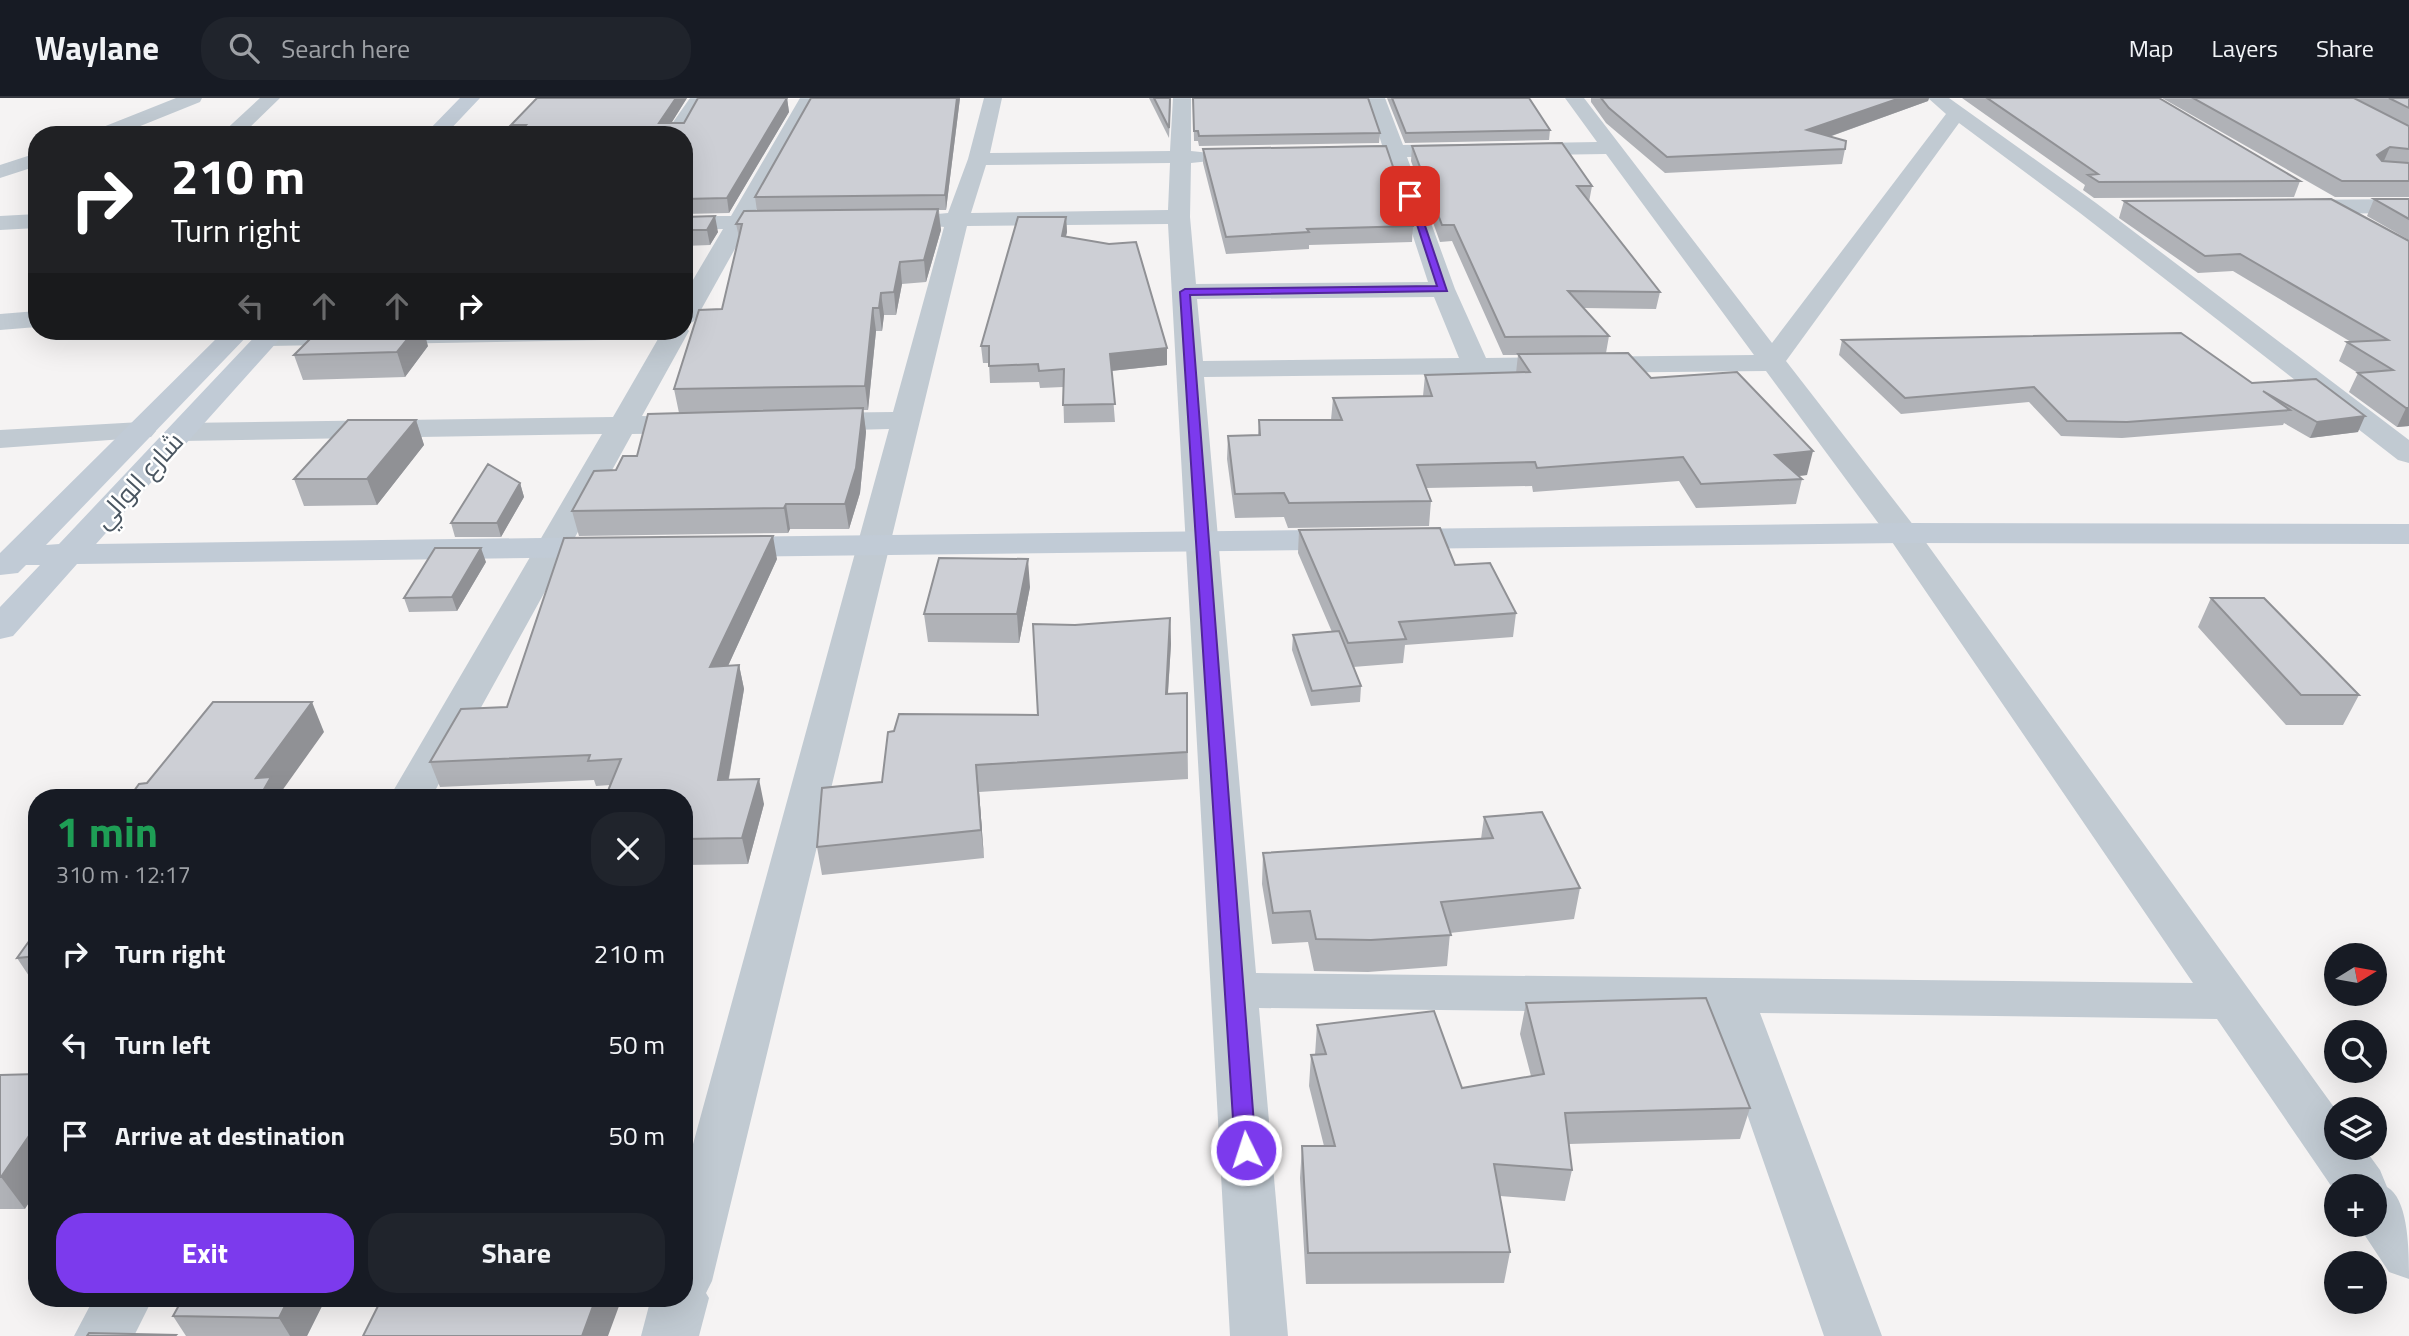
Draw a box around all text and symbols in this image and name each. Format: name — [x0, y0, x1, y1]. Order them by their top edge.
search box — [201, 17, 691, 80]
text: Waylane — [35, 23, 159, 73]
icon: search — [225, 29, 263, 67]
text: Search here — [281, 29, 410, 68]
text: Map — [2129, 30, 2174, 66]
text: Layers — [2212, 30, 2278, 66]
text: Share — [2316, 30, 2374, 66]
text: 210 m — [171, 138, 305, 213]
icon: right — [56, 154, 147, 245]
pin — [1380, 166, 1440, 226]
icon: arrive — [1391, 177, 1429, 215]
text: Turn right — [171, 206, 300, 254]
icon: left — [232, 287, 270, 325]
icon: ahead — [305, 287, 343, 325]
icon: ahead — [378, 287, 416, 325]
icon: right — [451, 287, 489, 325]
street label: شارع الوالي — [84, 423, 194, 539]
text: 1 min — [56, 799, 158, 863]
button: close — [591, 812, 665, 886]
text: 310 m · 12:17 — [56, 857, 191, 892]
text: Turn right — [115, 934, 226, 973]
text: 210 m — [594, 934, 665, 973]
icon: right — [56, 935, 94, 973]
north arrow — [2324, 943, 2387, 1006]
map controls — [2324, 943, 2387, 1314]
button: search — [2324, 1020, 2387, 1083]
text: Turn left — [115, 1025, 210, 1064]
text: 50 m — [608, 1025, 665, 1064]
icon: left — [56, 1026, 94, 1064]
button: layers — [2324, 1097, 2387, 1160]
position arrow — [1209, 1113, 1283, 1187]
text: Arrive at destination — [115, 1116, 345, 1155]
text: 50 m — [608, 1116, 665, 1155]
icon: arrive — [56, 1117, 94, 1155]
button: + — [2324, 1174, 2387, 1237]
button: Exit — [56, 1213, 354, 1293]
button: Share — [368, 1213, 665, 1293]
button: − — [2324, 1251, 2387, 1314]

